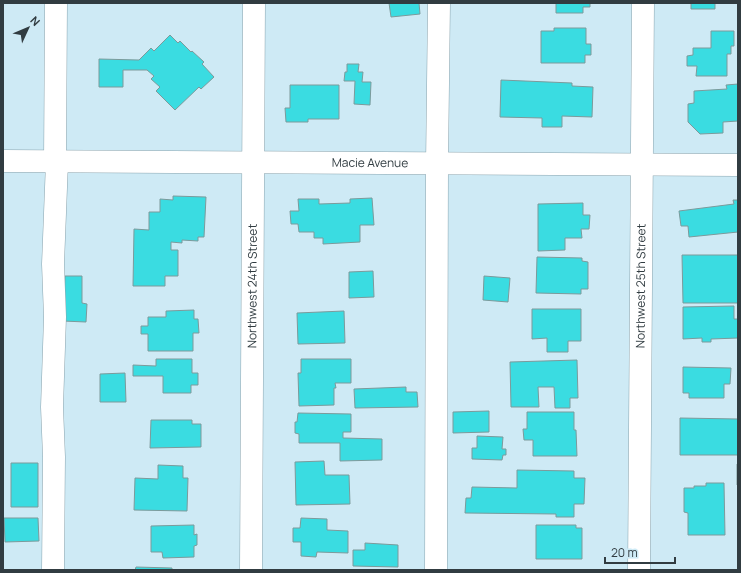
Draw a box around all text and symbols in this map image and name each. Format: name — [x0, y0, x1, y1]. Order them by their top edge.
north arrow — [8, 8, 48, 48]
text: N — [27, 13, 44, 29]
street label: Macie Avenue — [332, 154, 408, 171]
street label: Northwest 25th Street — [632, 223, 649, 348]
street label: Northwest 24th Street — [243, 224, 261, 348]
scale bar — [605, 539, 675, 565]
text: 20 m — [611, 544, 638, 561]

